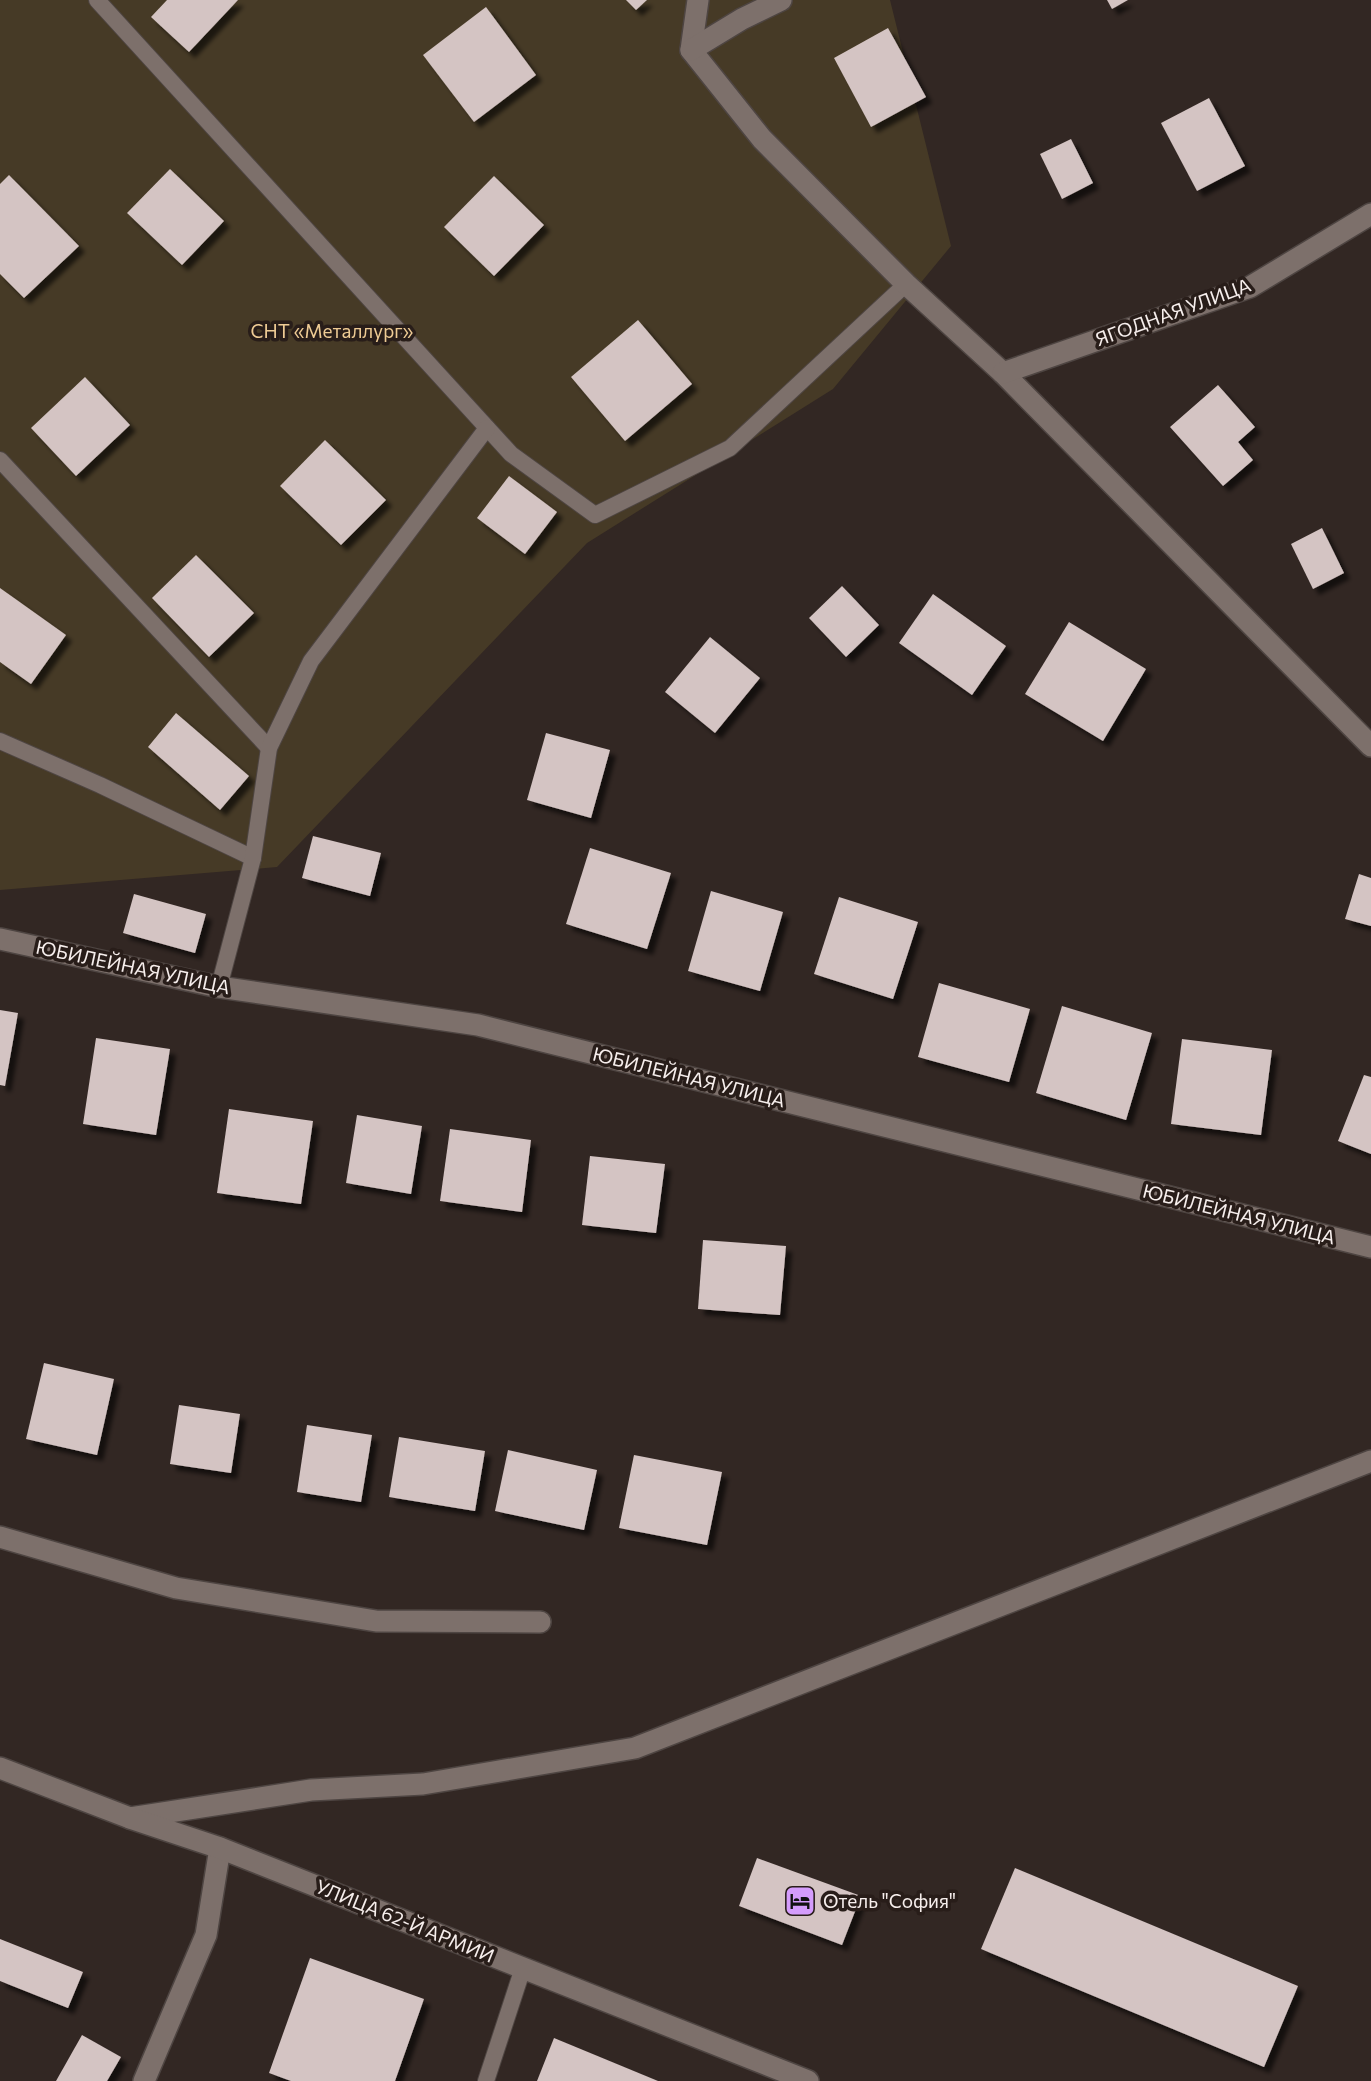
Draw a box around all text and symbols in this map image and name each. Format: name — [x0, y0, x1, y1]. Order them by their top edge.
street label: ЯГОДНАЯ УЛИЦА — [1092, 273, 1254, 350]
park label: СНТ «Металлург» — [251, 319, 414, 342]
street label: ЮБИЛЕЙНАЯ УЛИЦА — [34, 935, 232, 998]
street label: ЮБИЛЕЙНАЯ УЛИЦА — [590, 1041, 788, 1112]
street label: ЮБИЛЕЙНАЯ УЛИЦА — [1140, 1178, 1338, 1249]
street label: УЛИЦА 62-Й АРМИИ — [313, 1874, 498, 1967]
hotel icon: Отель "София" — [783, 1884, 817, 1918]
place label: Отель "София" — [823, 1889, 956, 1912]

